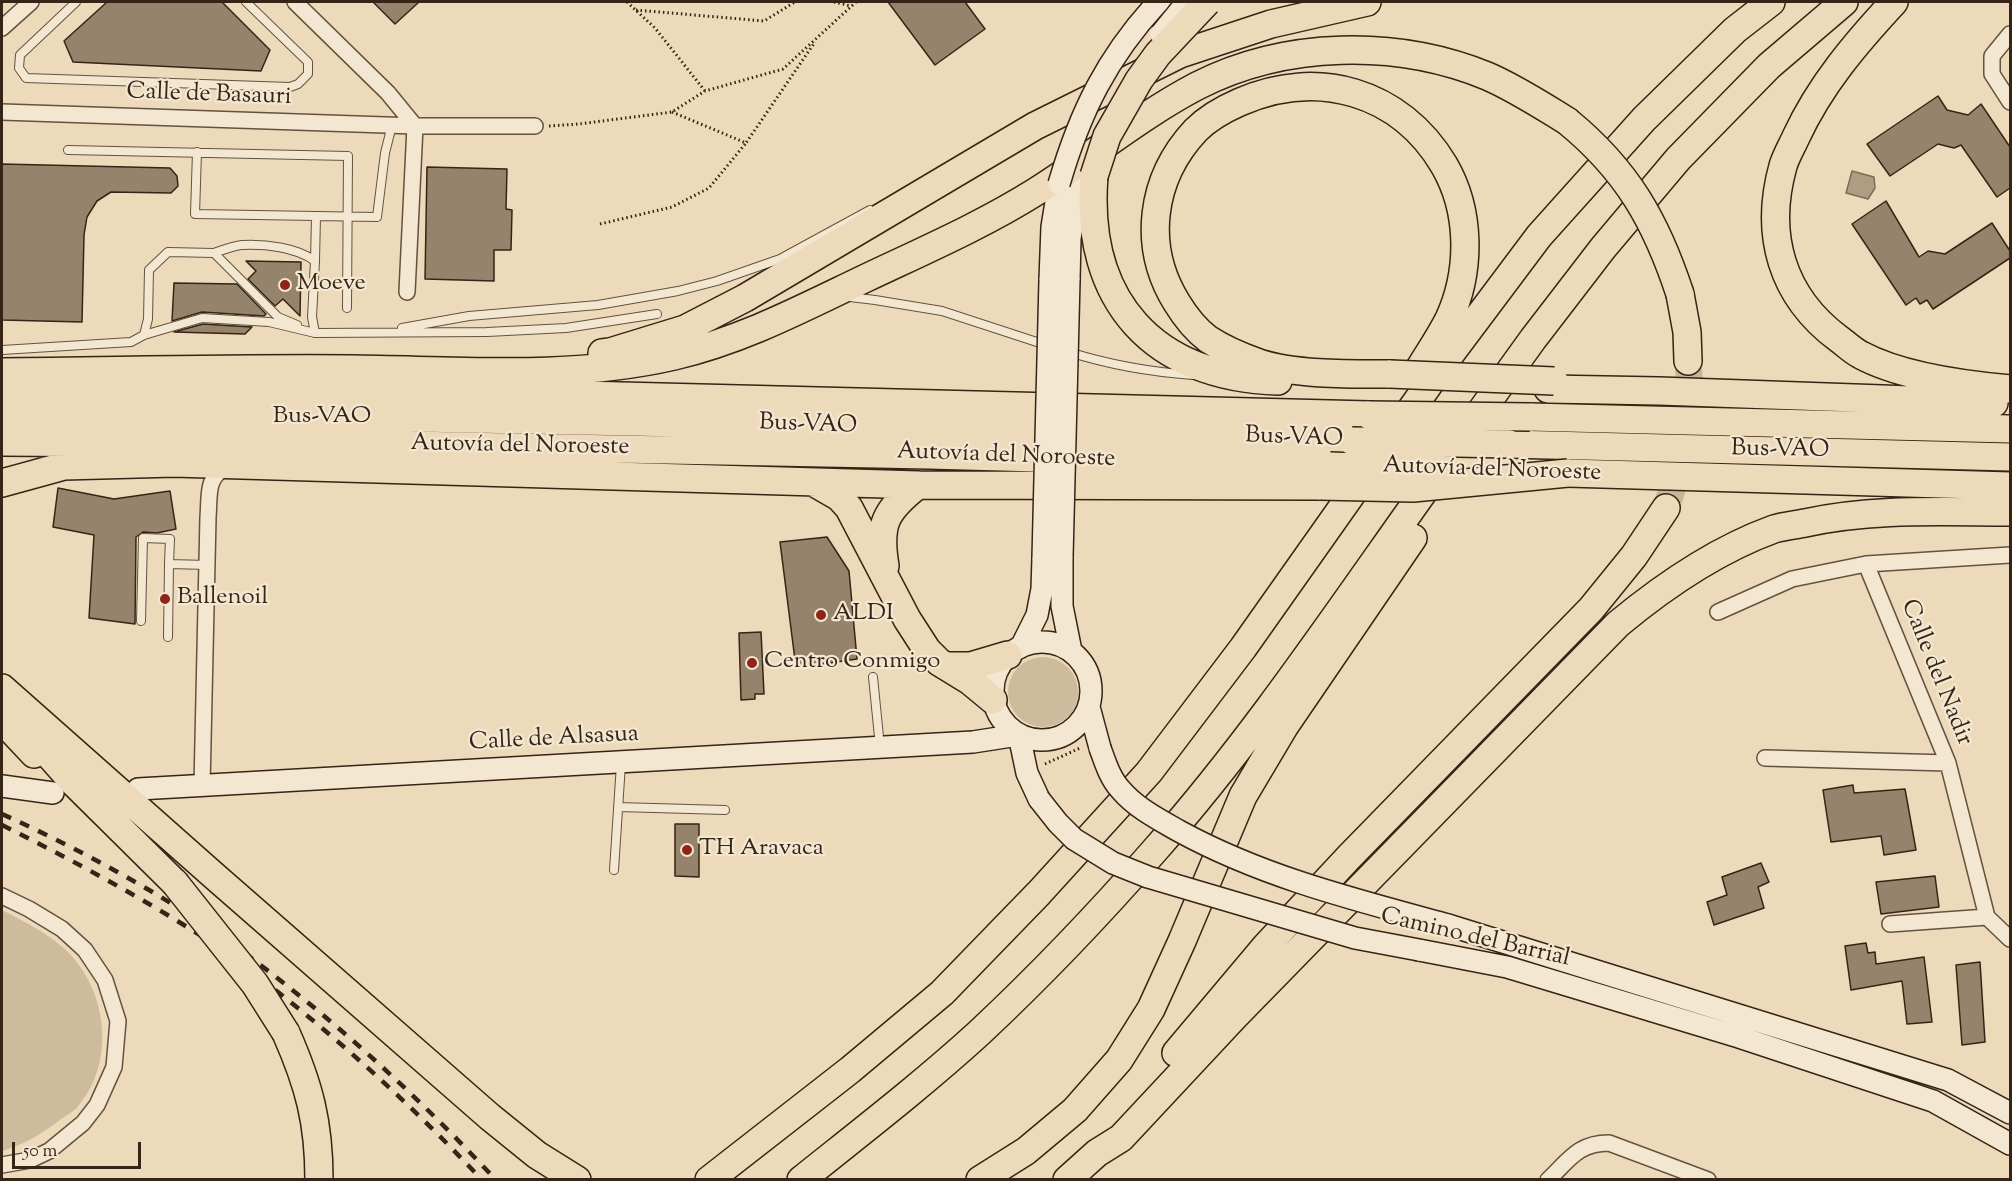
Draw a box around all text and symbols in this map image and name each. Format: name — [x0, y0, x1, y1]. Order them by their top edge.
street label: Calle de Basauri — [126, 79, 292, 113]
place label: Moeve — [297, 271, 366, 299]
marker: Moeve — [278, 278, 292, 292]
street label: Bus-VAO — [273, 404, 371, 432]
street label: Bus-VAO — [758, 410, 858, 442]
street label: Bus-VAO — [1244, 423, 1344, 455]
street label: Autovía del Noroeste — [410, 431, 630, 463]
street label: Bus-VAO — [1731, 436, 1829, 466]
street label: Autovía del Noroeste — [896, 439, 1116, 475]
street label: Autovía del Noroeste — [1382, 453, 1602, 489]
place label: Ballenoil — [177, 585, 268, 613]
marker: Ballenoil — [158, 592, 172, 606]
street label: Calle del Nadir — [1893, 596, 1977, 750]
place label: ALDI — [833, 601, 894, 629]
marker: ALDI — [814, 608, 828, 622]
place label: Centro Conmigo — [764, 649, 940, 677]
marker: Centro Conmigo — [745, 656, 759, 670]
street label: Calle de Alsasua — [468, 721, 640, 759]
place label: TH Aravaca — [699, 836, 824, 864]
marker: TH Aravaca — [680, 843, 694, 857]
street label: Camino del Barrial — [1377, 903, 1573, 975]
scale bar — [15, 1130, 144, 1168]
text: 50 m — [23, 1139, 57, 1165]

